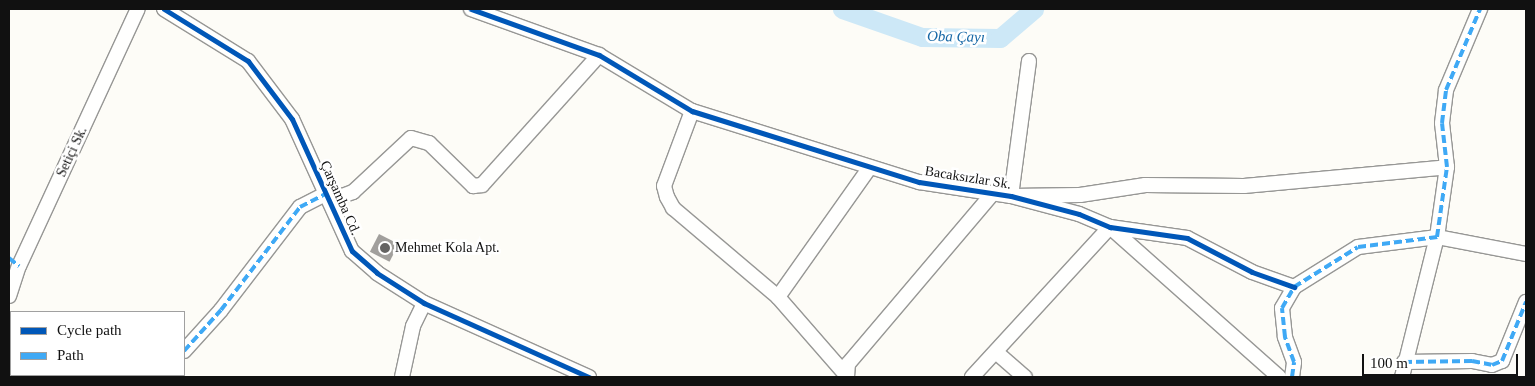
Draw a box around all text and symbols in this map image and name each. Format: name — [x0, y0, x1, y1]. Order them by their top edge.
water label: Oba Çayı — [927, 27, 985, 47]
street label: Setiçi Sk. — [53, 124, 91, 180]
street label: Çarşamba Cd. — [316, 158, 364, 238]
street label: Bacaksızlar Sk. — [924, 163, 1012, 193]
place label: Mehmet Kola Apt. — [395, 240, 500, 256]
marker: Mehmet Kola Apt. — [379, 242, 391, 254]
legend — [10, 311, 185, 376]
text: Cycle path — [57, 322, 122, 338]
scale bar — [1365, 344, 1521, 376]
text: Path — [57, 347, 84, 363]
text: 100 m — [1370, 355, 1408, 371]

